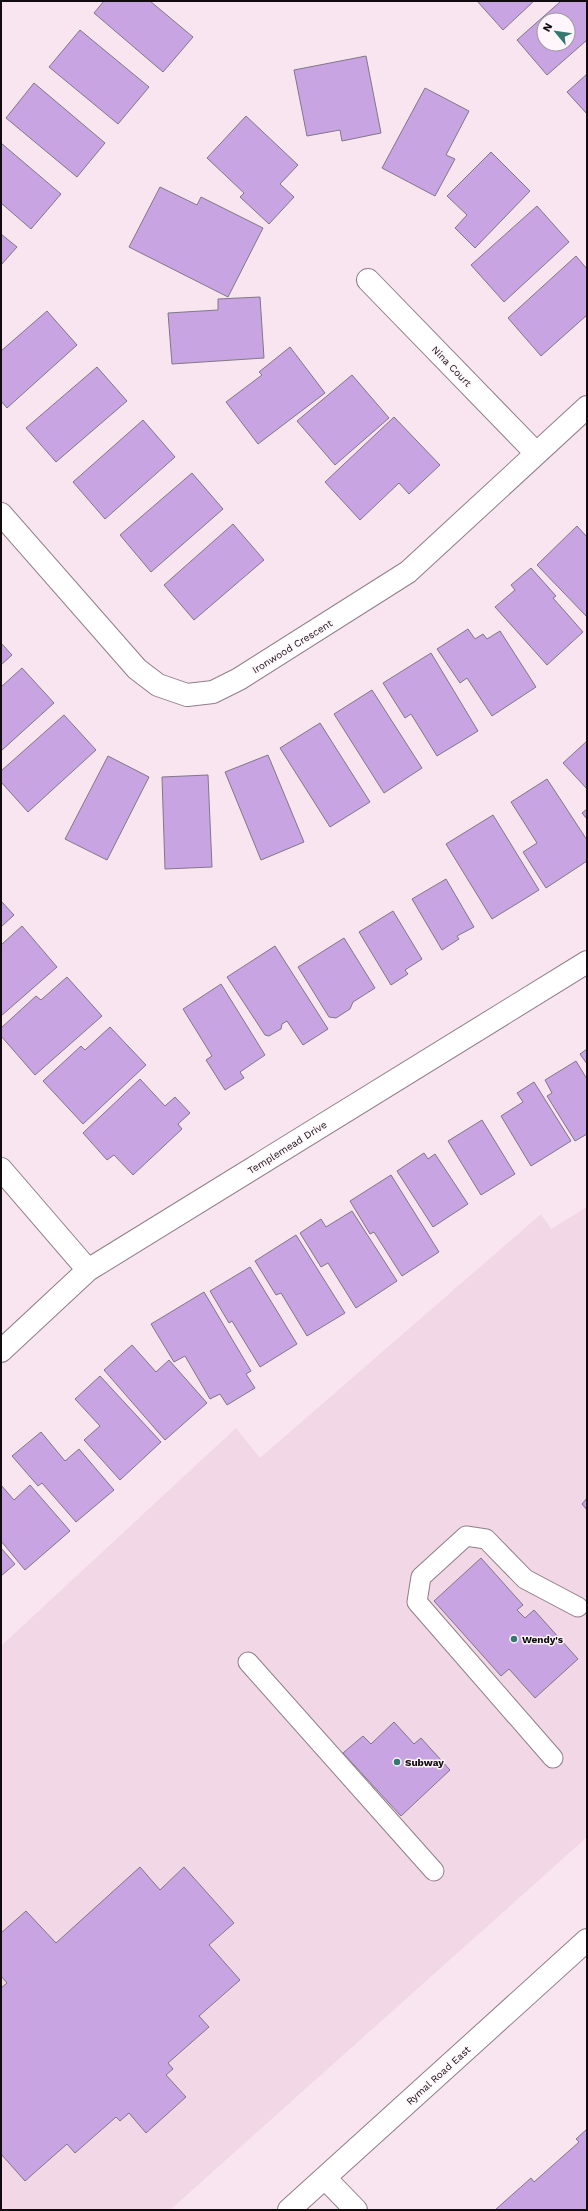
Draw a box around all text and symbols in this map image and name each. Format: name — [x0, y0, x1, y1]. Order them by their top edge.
north arrow — [536, 12, 576, 52]
text: N — [540, 21, 555, 34]
street label: Nina Court — [430, 344, 474, 389]
street label: Ironwood Crescent — [250, 617, 335, 676]
street label: Templemead Drive — [246, 1119, 329, 1176]
marker: Wendy's — [509, 1634, 519, 1644]
place label: Wendy's — [522, 1634, 564, 1645]
marker: Subway — [392, 1757, 402, 1767]
place label: Subway — [405, 1757, 444, 1768]
street label: Rymal Road East — [404, 2043, 473, 2107]

